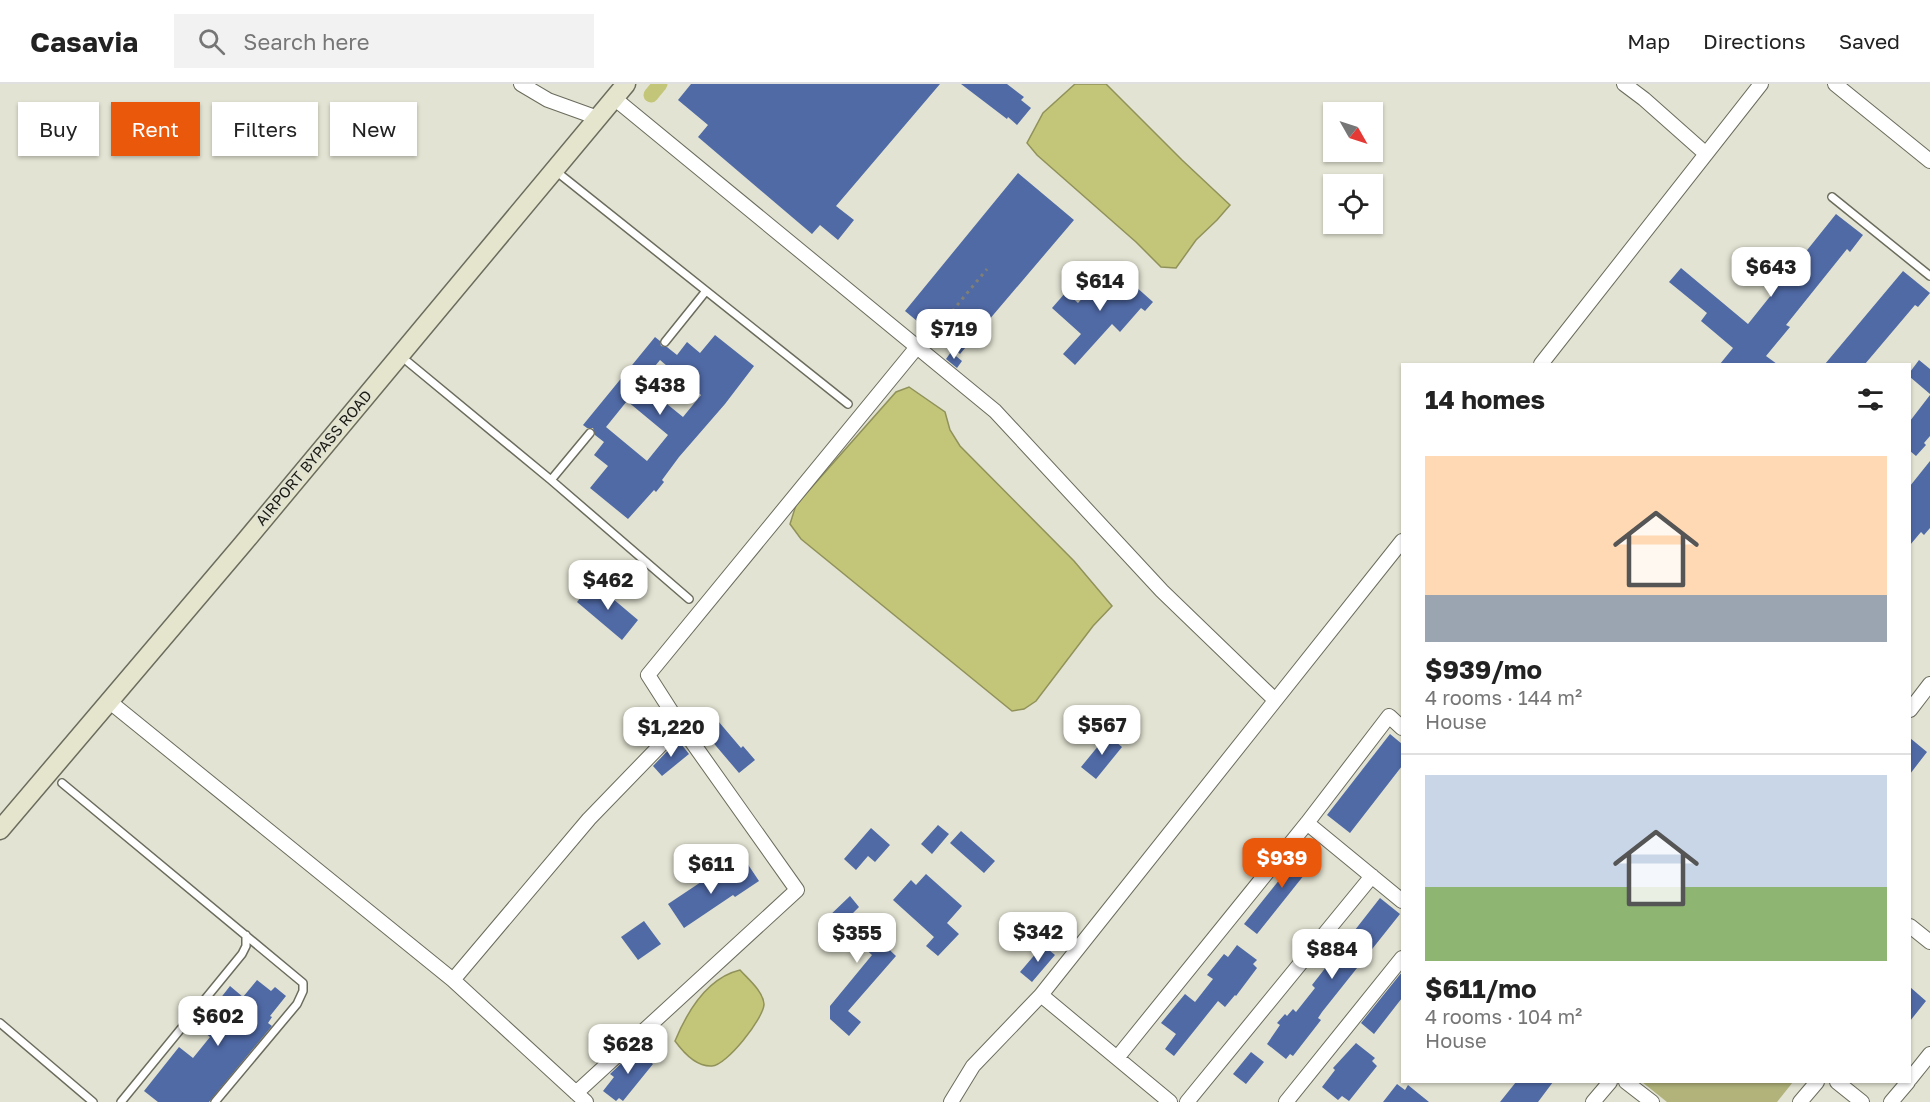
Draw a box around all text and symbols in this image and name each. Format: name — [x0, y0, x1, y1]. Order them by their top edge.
search box — [174, 14, 594, 68]
text: Casavia — [30, 25, 138, 58]
icon: search — [195, 25, 228, 58]
text: Search here — [243, 28, 369, 55]
text: Map — [1627, 28, 1670, 54]
text: Directions — [1703, 28, 1806, 54]
text: Saved — [1839, 28, 1900, 54]
chip: Buy — [18, 102, 99, 156]
chip: Rent — [111, 102, 200, 156]
chip: Filters — [212, 102, 318, 156]
chip: New — [330, 102, 417, 156]
north arrow — [1323, 102, 1383, 162]
map controls — [1323, 102, 1383, 234]
button: locate — [1323, 174, 1383, 234]
pin: $643 — [1735, 247, 1807, 298]
text: $643 — [1746, 254, 1796, 278]
pin: $614 — [1064, 261, 1136, 312]
text: $614 — [1076, 268, 1124, 292]
pin: $719 — [918, 309, 990, 360]
text: $719 — [930, 316, 978, 340]
pin: $438 — [624, 365, 696, 416]
text: $438 — [635, 372, 685, 396]
icon: filters — [1854, 383, 1887, 416]
text: 14 homes — [1425, 384, 1545, 415]
street label: AIRPORT BYPASS ROAD — [251, 386, 375, 529]
icon: home — [1602, 495, 1710, 603]
pin: $462 — [572, 560, 644, 611]
text: $462 — [583, 567, 633, 591]
text: $939/mo — [1425, 654, 1542, 685]
text: 4 rooms · 144 m² — [1425, 685, 1582, 709]
pin: $567 — [1066, 705, 1138, 756]
pin: $1,220 — [622, 707, 720, 758]
text: House — [1425, 709, 1487, 733]
text: $567 — [1077, 712, 1127, 736]
text: $1,220 — [637, 714, 705, 738]
icon: home — [1602, 814, 1710, 922]
pin: $939 — [1246, 838, 1318, 889]
pin: $611 — [675, 844, 747, 895]
text: $939 — [1257, 845, 1308, 869]
text: $611 — [688, 851, 734, 875]
pin: $342 — [1002, 912, 1074, 963]
pin: $355 — [821, 913, 893, 964]
text: $342 — [1013, 919, 1063, 943]
text: $355 — [832, 920, 882, 944]
pin: $884 — [1296, 929, 1368, 980]
text: $884 — [1306, 936, 1358, 960]
text: $611/mo — [1425, 973, 1537, 1004]
pin: $602 — [182, 996, 254, 1047]
text: $602 — [192, 1003, 244, 1027]
text: 4 rooms · 104 m² — [1425, 1004, 1582, 1028]
pin: $628 — [592, 1024, 664, 1075]
text: House — [1425, 1028, 1487, 1052]
text: $628 — [602, 1031, 654, 1055]

